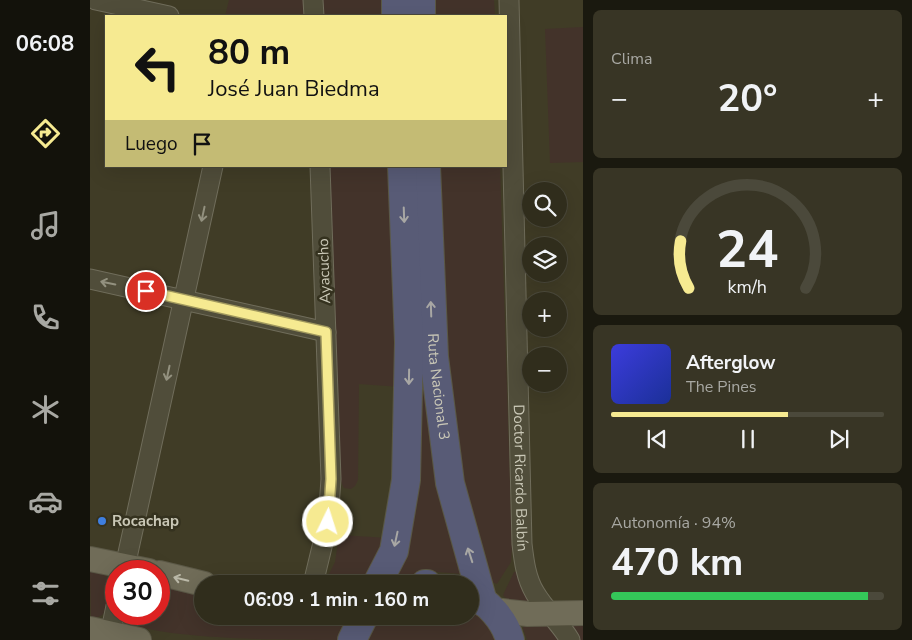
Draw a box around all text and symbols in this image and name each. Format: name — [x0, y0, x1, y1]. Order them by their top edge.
text: 06:08 — [16, 29, 74, 59]
text: 80 m — [208, 29, 290, 76]
icon: left — [125, 35, 190, 100]
text: Clima — [611, 48, 652, 70]
text: 20° — [717, 73, 778, 124]
text: José Juan Biedma — [208, 74, 380, 104]
text: − — [611, 80, 628, 118]
text: + — [867, 80, 884, 118]
icon: directions — [28, 116, 63, 151]
icon: arrive — [188, 130, 216, 158]
text: Luego — [125, 131, 178, 157]
map controls — [522, 182, 567, 392]
button: search — [522, 182, 567, 227]
one-way arrow — [197, 205, 207, 221]
one-way arrow — [399, 206, 409, 223]
icon: music — [28, 208, 63, 243]
text: 24 — [716, 214, 779, 285]
button: layers — [522, 237, 567, 282]
street label: Ayacucho — [313, 238, 335, 304]
pin — [125, 270, 167, 312]
text: km/h — [728, 275, 767, 299]
icon: arrive — [132, 277, 160, 305]
one-way arrow — [101, 278, 117, 287]
button: + — [522, 292, 567, 337]
icon: phone — [28, 300, 63, 335]
one-way arrow — [426, 301, 436, 317]
street label: Ruta Nacional 3 — [423, 333, 454, 441]
button: − — [522, 347, 567, 392]
text: Afterglow — [686, 350, 776, 376]
one-way arrow — [163, 364, 172, 380]
one-way arrow — [404, 369, 414, 385]
text: The Pines — [686, 376, 756, 398]
icon: climate — [28, 392, 63, 427]
street label: Doctor Ricardo Balbín — [509, 404, 533, 553]
icon: previous — [643, 425, 671, 453]
icon: pause — [734, 425, 762, 453]
icon: next — [825, 425, 853, 453]
icon: car — [28, 484, 63, 519]
position arrow — [301, 495, 353, 547]
place label: Rocachap — [112, 511, 179, 531]
text: Autonomía · 94% — [611, 512, 736, 534]
marker: Rocachap — [96, 515, 108, 527]
one-way arrow — [391, 531, 400, 547]
text: 470 km — [611, 537, 743, 588]
one-way arrow — [464, 547, 474, 563]
speed limit sign: 30 — [105, 560, 170, 625]
one-way arrow — [174, 574, 190, 583]
icon: filters — [28, 576, 63, 611]
text: 06:09 · 1 min · 160 m — [244, 587, 429, 613]

